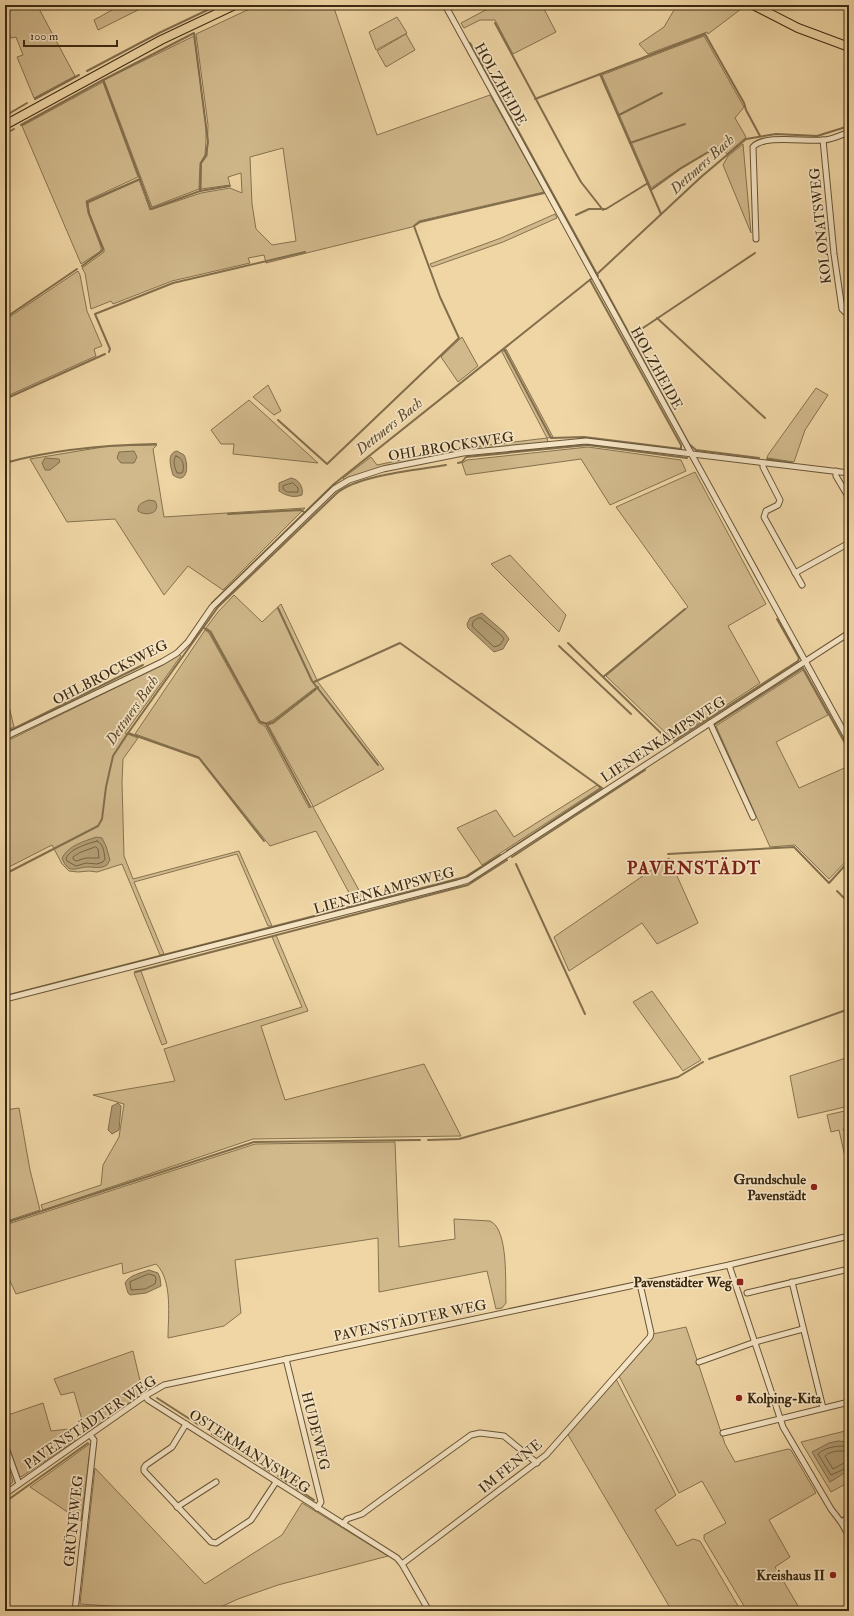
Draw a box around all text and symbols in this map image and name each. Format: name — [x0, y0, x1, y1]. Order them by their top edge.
scale bar — [24, 22, 117, 48]
text: 100 m — [30, 29, 59, 44]
street label: HOLZHEIDE — [471, 40, 530, 129]
water label: Dettmers Bach — [665, 130, 739, 199]
street label: KOLONATSWEG — [806, 167, 835, 285]
street label: HOLZHEIDE — [627, 324, 686, 413]
water label: Dettmers Bach — [351, 393, 427, 460]
street label: OHLBROCKSWEG — [387, 428, 515, 465]
street label: OHLBROCKSWEG — [50, 636, 171, 709]
water label: Dettmers Bach — [101, 672, 163, 750]
street label: LIENENKAMPSWEG — [598, 693, 729, 786]
district label: PAVENSTÄDT — [627, 857, 761, 880]
street label: LIENENKAMPSWEG — [312, 863, 457, 918]
place label: Grundschule Pavenstädt — [733, 1171, 806, 1204]
marker: Grundschule Pavenstädt — [809, 1182, 819, 1192]
place label: Pavenstädter Weg — [633, 1274, 733, 1292]
marker: Pavenstädter Weg — [735, 1277, 745, 1287]
street label: PAVENSTÄDTER WEG — [332, 1296, 488, 1345]
street label: PAVENSTÄDTER WEG — [21, 1372, 160, 1473]
street label: HUDEWEG — [298, 1390, 334, 1472]
place label: Kolping-Kita — [747, 1390, 823, 1408]
marker: Kolping-Kita — [734, 1393, 744, 1403]
street label: OSTERMANNSWEG — [186, 1406, 314, 1497]
street label: IM FENNE — [475, 1436, 545, 1497]
street label: GRÜNEWEG — [60, 1474, 87, 1568]
place label: Kreishaus II — [756, 1567, 825, 1584]
marker: Kreishaus II — [828, 1570, 838, 1580]

